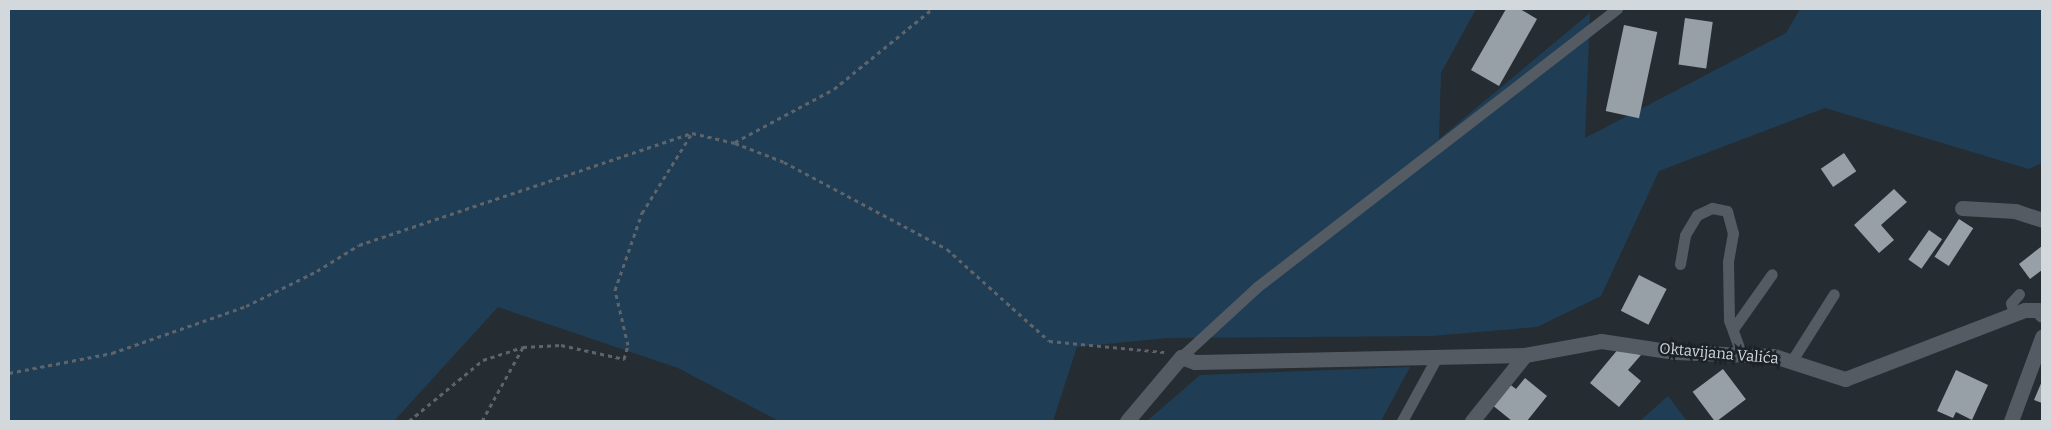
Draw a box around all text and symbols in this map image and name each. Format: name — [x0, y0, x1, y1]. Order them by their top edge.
street label: Oktavijana Valića — [1659, 340, 1779, 368]

